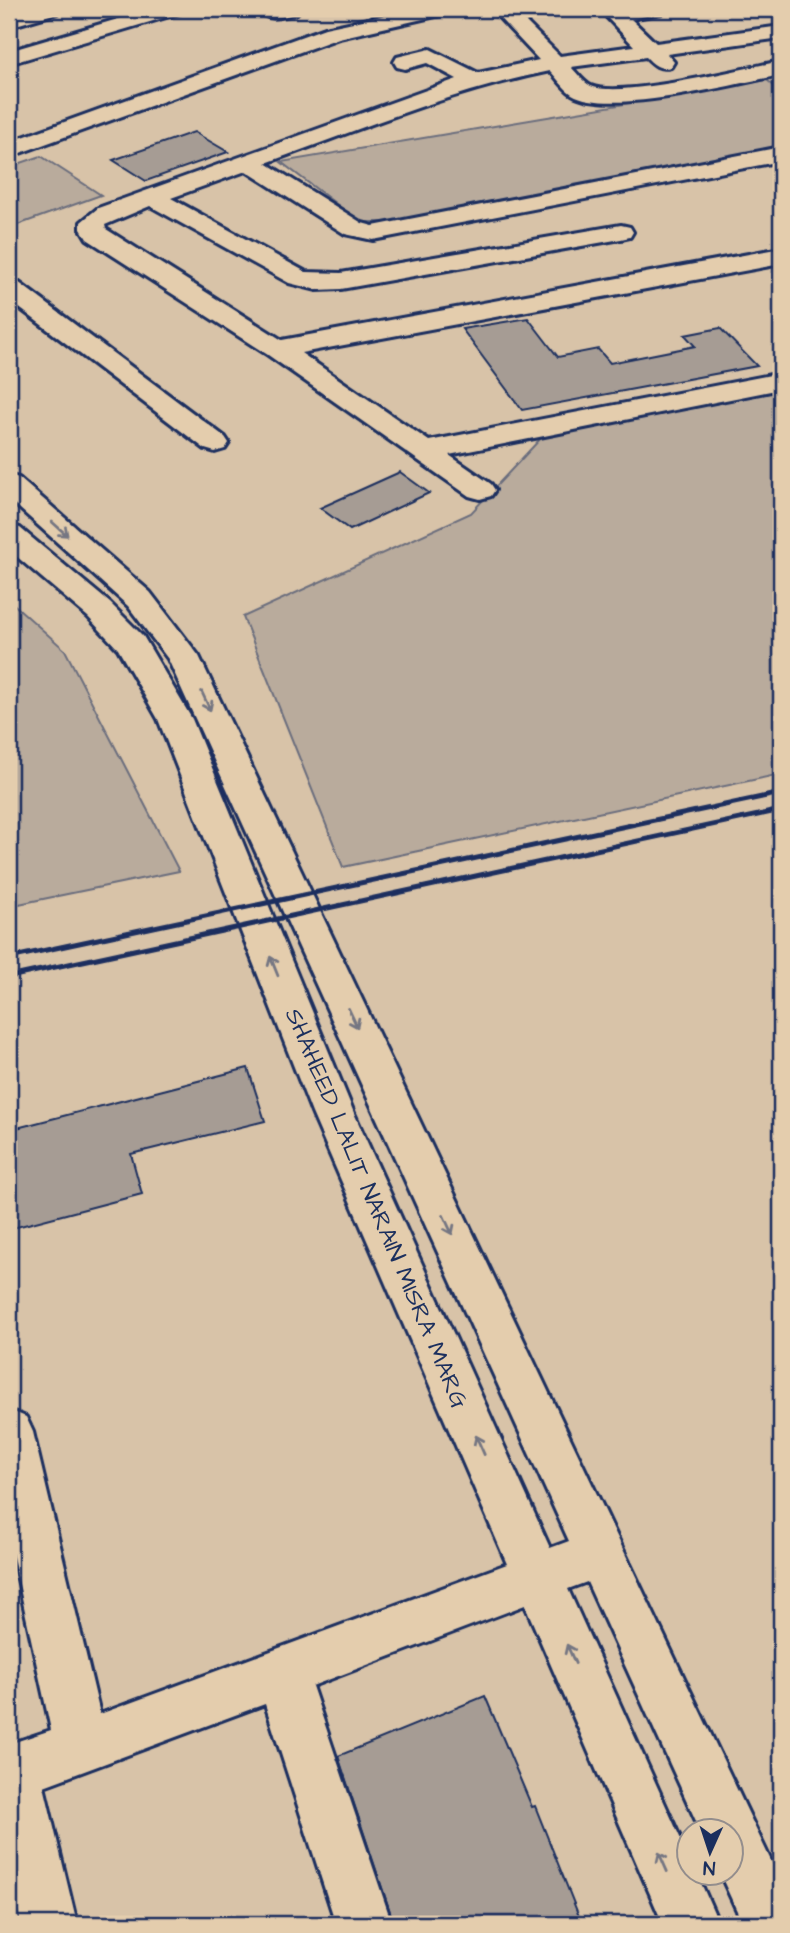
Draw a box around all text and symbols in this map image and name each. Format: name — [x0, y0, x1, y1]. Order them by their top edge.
one-way arrow — [51, 521, 69, 537]
one-way arrow — [200, 689, 213, 711]
one-way arrow — [267, 956, 280, 977]
street label: SHAHEED LALIT NARAIN MISRA MARG — [276, 1003, 476, 1414]
one-way arrow — [347, 1007, 360, 1028]
one-way arrow — [443, 1214, 456, 1235]
one-way arrow — [472, 1435, 485, 1457]
one-way arrow — [564, 1643, 577, 1665]
north arrow — [674, 1818, 744, 1888]
one-way arrow — [656, 1852, 669, 1873]
text: N — [702, 1854, 716, 1881]

